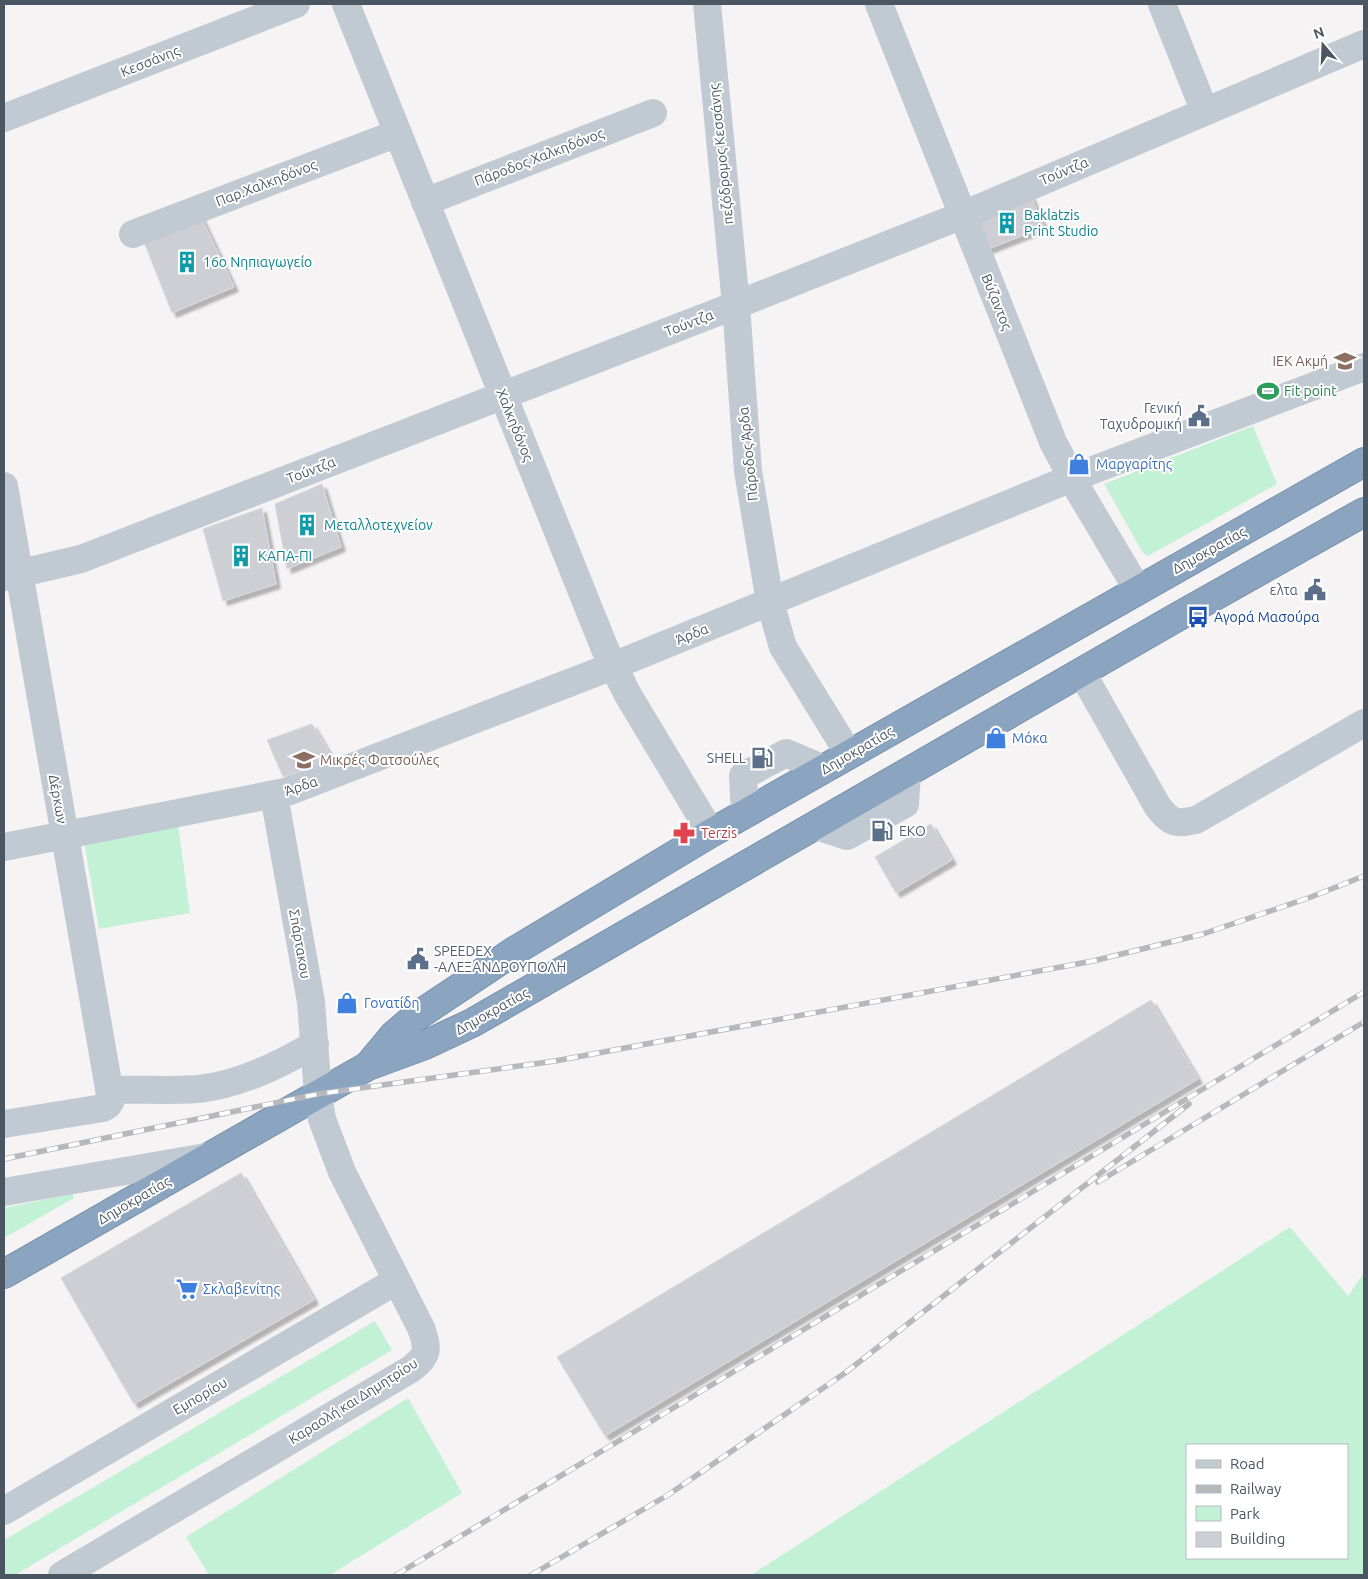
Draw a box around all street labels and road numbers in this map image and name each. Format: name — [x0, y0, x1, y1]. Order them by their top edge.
street label: Κεσσάνης — [118, 42, 182, 80]
street label: πεζόδρομος Κεσσάνης — [706, 82, 736, 225]
street label: Πάροδος Χαλκηδόνος — [472, 125, 607, 189]
street label: Τούντζα — [1037, 153, 1091, 188]
street label: Παρ.Χαλκηδόνος — [213, 156, 319, 210]
street label: Βύζαντος — [979, 272, 1016, 333]
street label: Τούντζα — [662, 306, 716, 340]
street label: Χαλκηδόνος — [493, 386, 537, 464]
street label: Πάροδος Άρδα — [735, 406, 761, 502]
street label: Τούντζα — [284, 453, 338, 487]
street label: Δημοκρατίας — [1169, 523, 1249, 577]
street label: Άρδα — [673, 620, 711, 648]
street label: Δημοκρατίας — [818, 722, 897, 777]
street label: Δέρκων — [46, 773, 70, 825]
street label: Άρδα — [282, 773, 320, 799]
street label: Σπάρτακου — [286, 908, 314, 980]
street label: Δημοκρατίας — [452, 984, 532, 1038]
street label: Δημοκρατίας — [95, 1172, 174, 1227]
street label: Καραολή και Δημητρίου — [286, 1355, 420, 1447]
street label: Εμπορίου — [170, 1374, 230, 1418]

